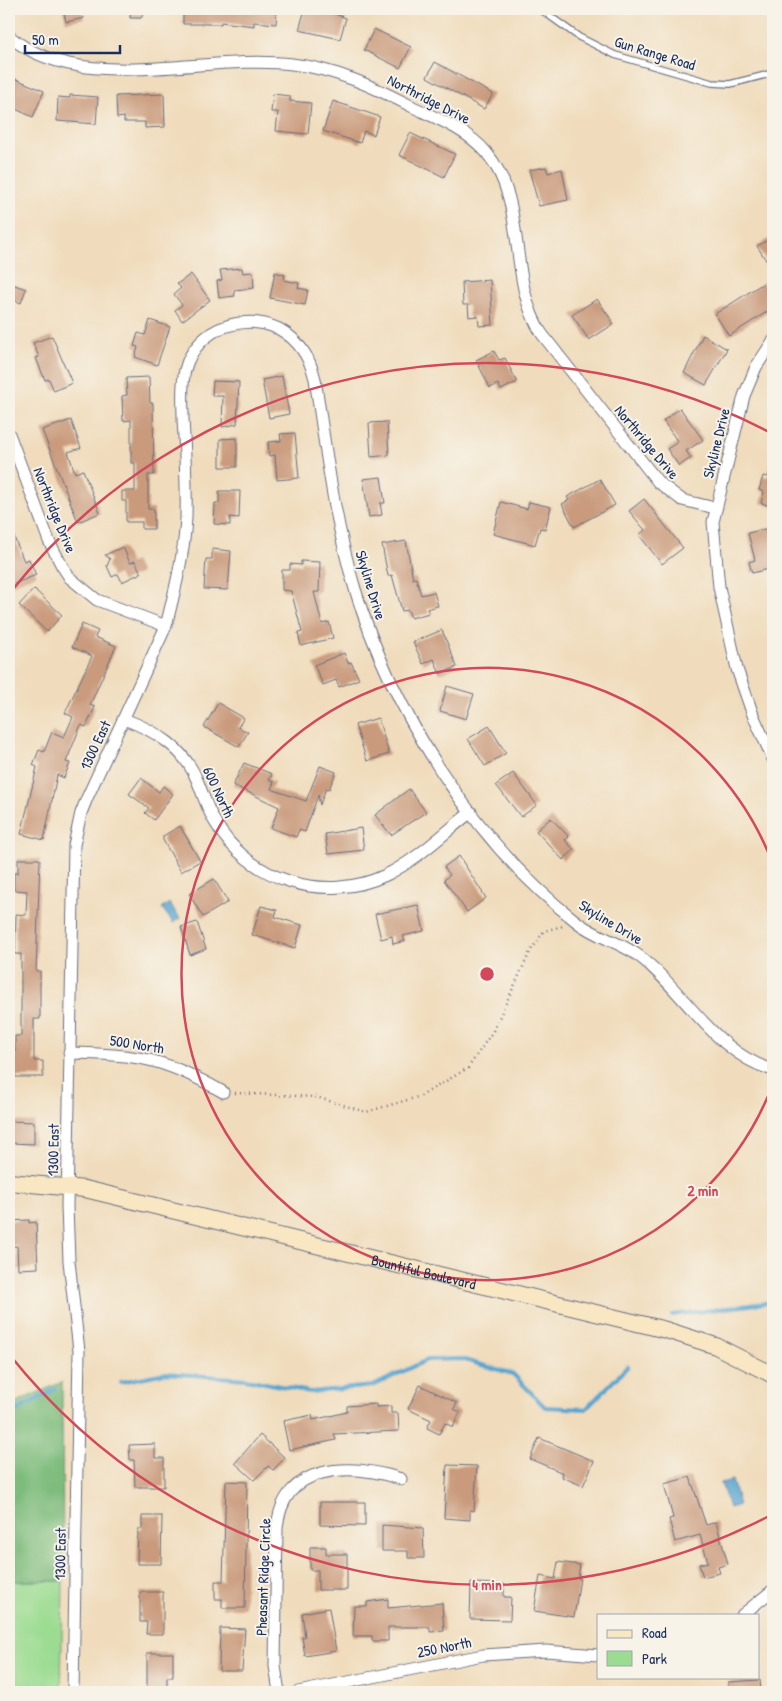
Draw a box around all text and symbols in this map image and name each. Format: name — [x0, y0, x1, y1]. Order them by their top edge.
scale bar — [25, 22, 120, 54]
text: 50 m — [32, 29, 59, 50]
street label: Gun Range Road — [612, 31, 698, 75]
street label: Northridge Drive — [384, 69, 474, 129]
street label: Northridge Drive — [610, 401, 684, 483]
street label: Skyline Drive — [697, 406, 735, 480]
street label: Northridge Drive — [28, 464, 82, 556]
street label: Skyline Drive — [351, 548, 391, 622]
street label: 1300 East — [74, 716, 116, 773]
street label: 600 North — [198, 763, 240, 821]
street label: Skyline Drive — [575, 895, 647, 949]
centre of rings — [478, 965, 496, 983]
street label: 500 North — [108, 1029, 166, 1059]
street label: 1300 East — [42, 1123, 64, 1176]
text: 2 min — [688, 1180, 719, 1201]
street label: Bountiful Boulevard — [369, 1248, 478, 1294]
street label: Pheasant Ridge Circle — [250, 1518, 276, 1636]
street label: 1300 East — [49, 1527, 71, 1580]
text: 4 min — [472, 1574, 502, 1595]
legend — [597, 1614, 760, 1678]
text: Road — [642, 1622, 667, 1643]
street label: 250 North — [415, 1631, 473, 1663]
text: Park — [642, 1648, 667, 1669]

